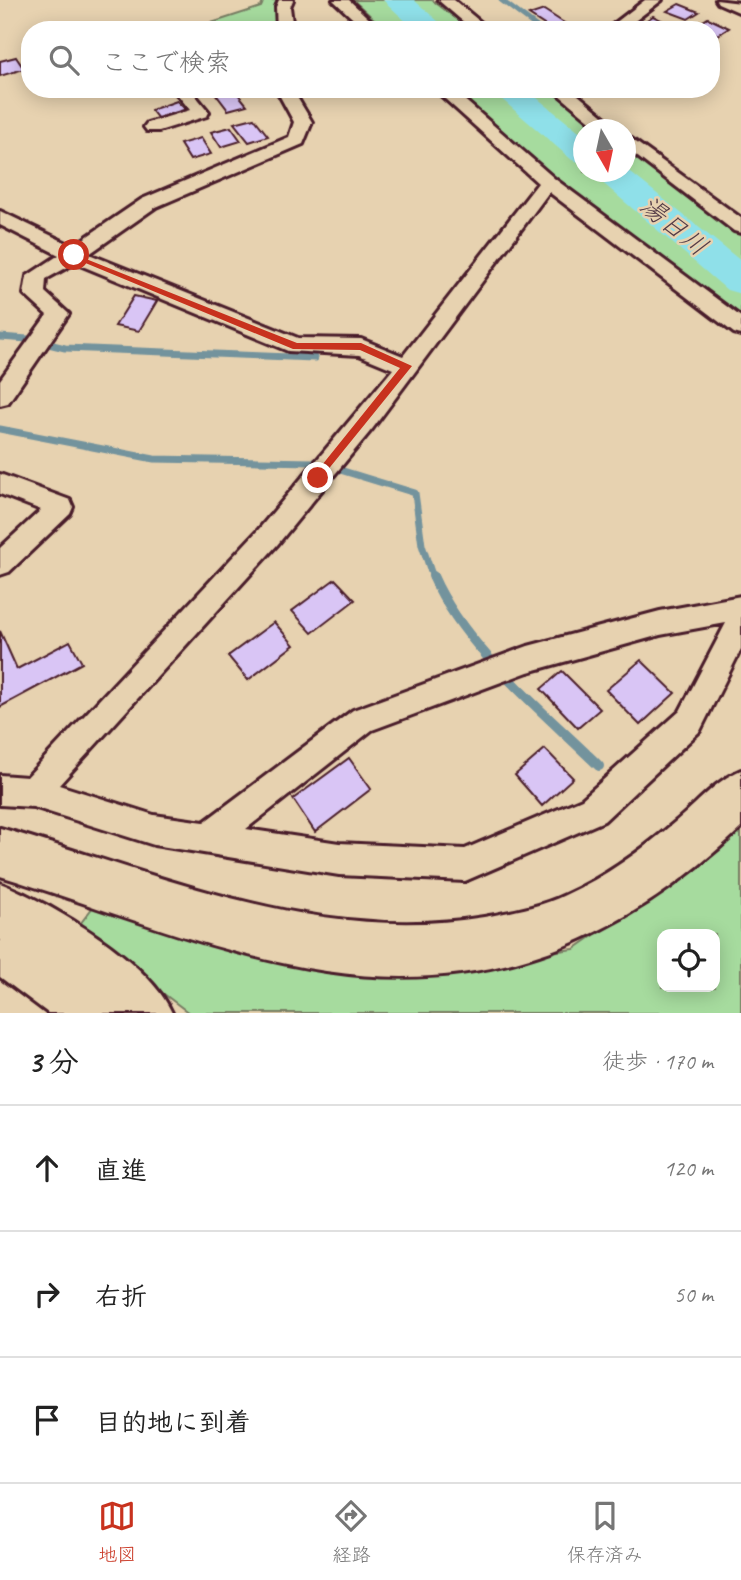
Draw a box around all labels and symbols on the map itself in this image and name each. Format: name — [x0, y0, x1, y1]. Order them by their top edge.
north arrow — [573, 119, 636, 182]
water label: 湯日川 — [633, 189, 715, 263]
route start — [58, 239, 89, 270]
route end — [302, 462, 333, 493]

